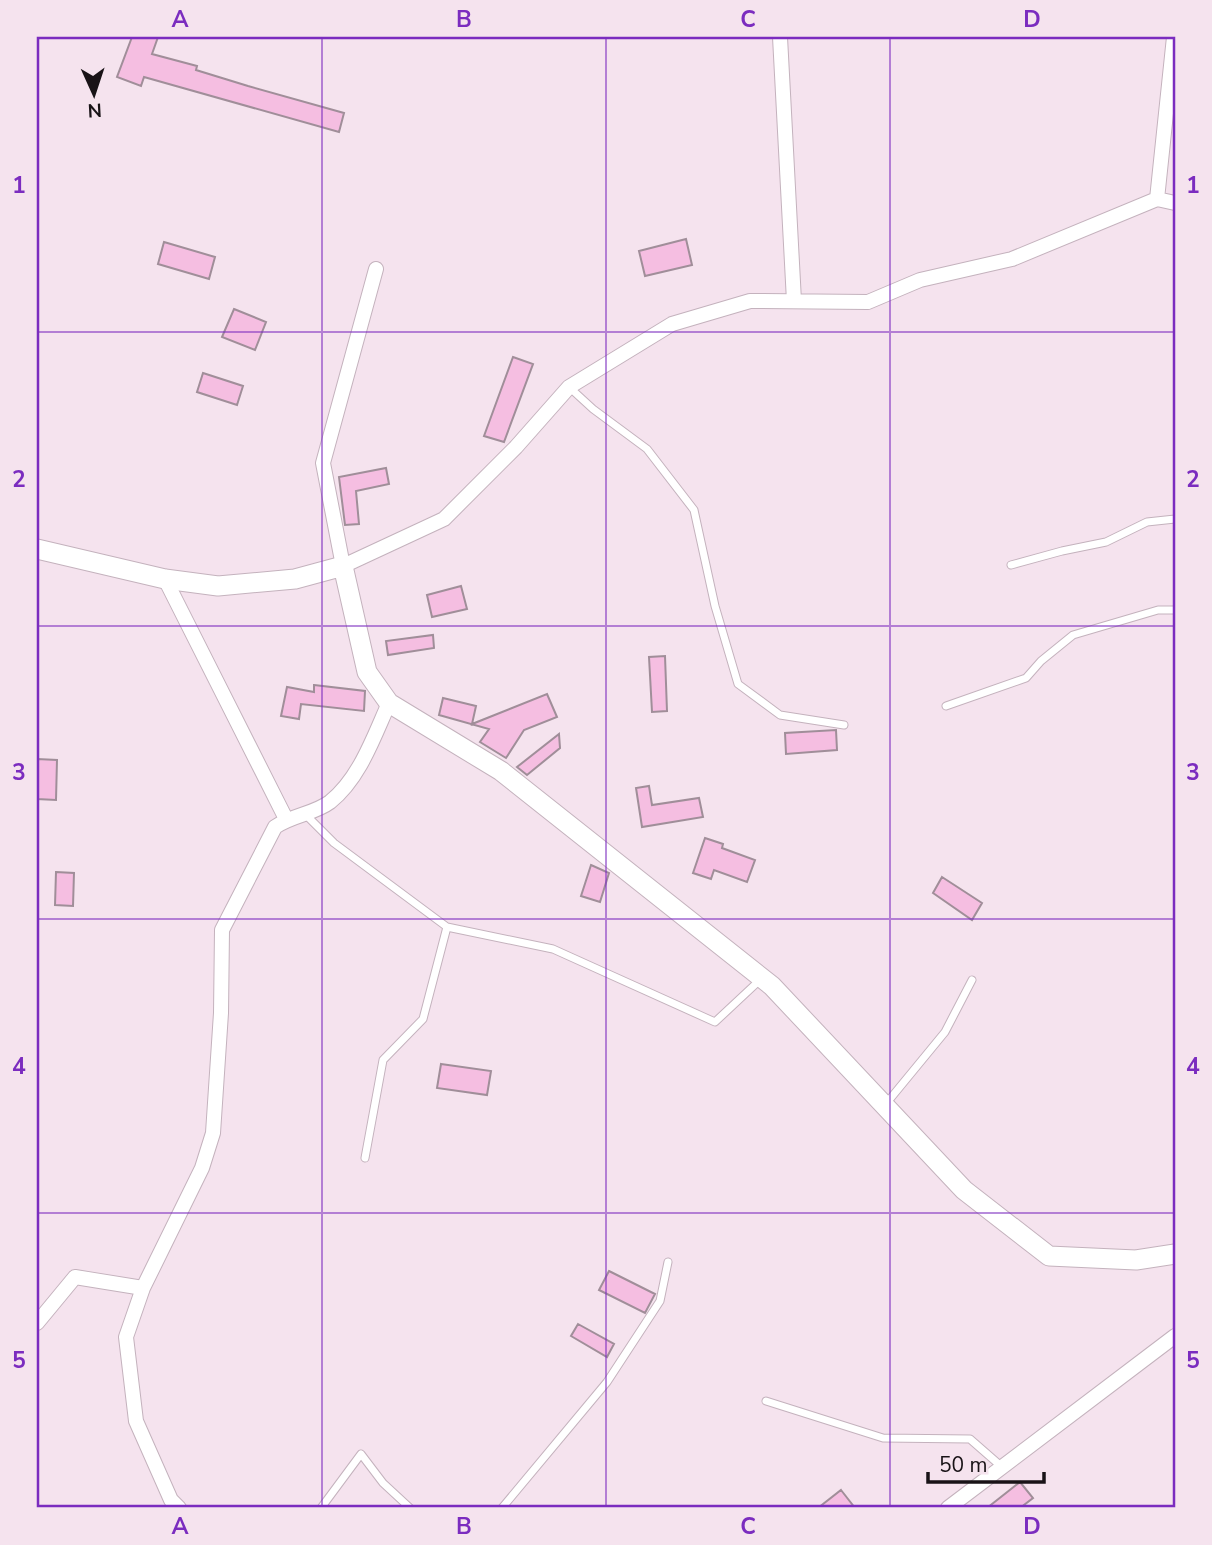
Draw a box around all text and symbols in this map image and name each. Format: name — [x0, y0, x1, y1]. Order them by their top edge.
text: A — [171, 4, 189, 35]
text: B — [456, 4, 472, 35]
text: C — [740, 4, 756, 35]
text: D — [1023, 4, 1041, 35]
north arrow — [60, 60, 130, 130]
text: N — [87, 97, 103, 123]
text: 1 — [12, 170, 26, 201]
text: 1 — [1186, 170, 1200, 201]
text: 2 — [12, 464, 26, 495]
text: 2 — [1186, 464, 1200, 495]
text: 3 — [12, 757, 26, 788]
text: 3 — [1186, 757, 1200, 788]
text: 4 — [12, 1051, 26, 1082]
text: 4 — [1186, 1051, 1200, 1082]
text: 5 — [12, 1345, 26, 1376]
text: 5 — [1186, 1345, 1200, 1376]
scale bar — [928, 1440, 1044, 1484]
text: 50 m — [939, 1451, 988, 1479]
text: A — [171, 1511, 189, 1542]
text: B — [456, 1511, 472, 1542]
text: C — [740, 1511, 756, 1542]
text: D — [1023, 1511, 1041, 1542]

